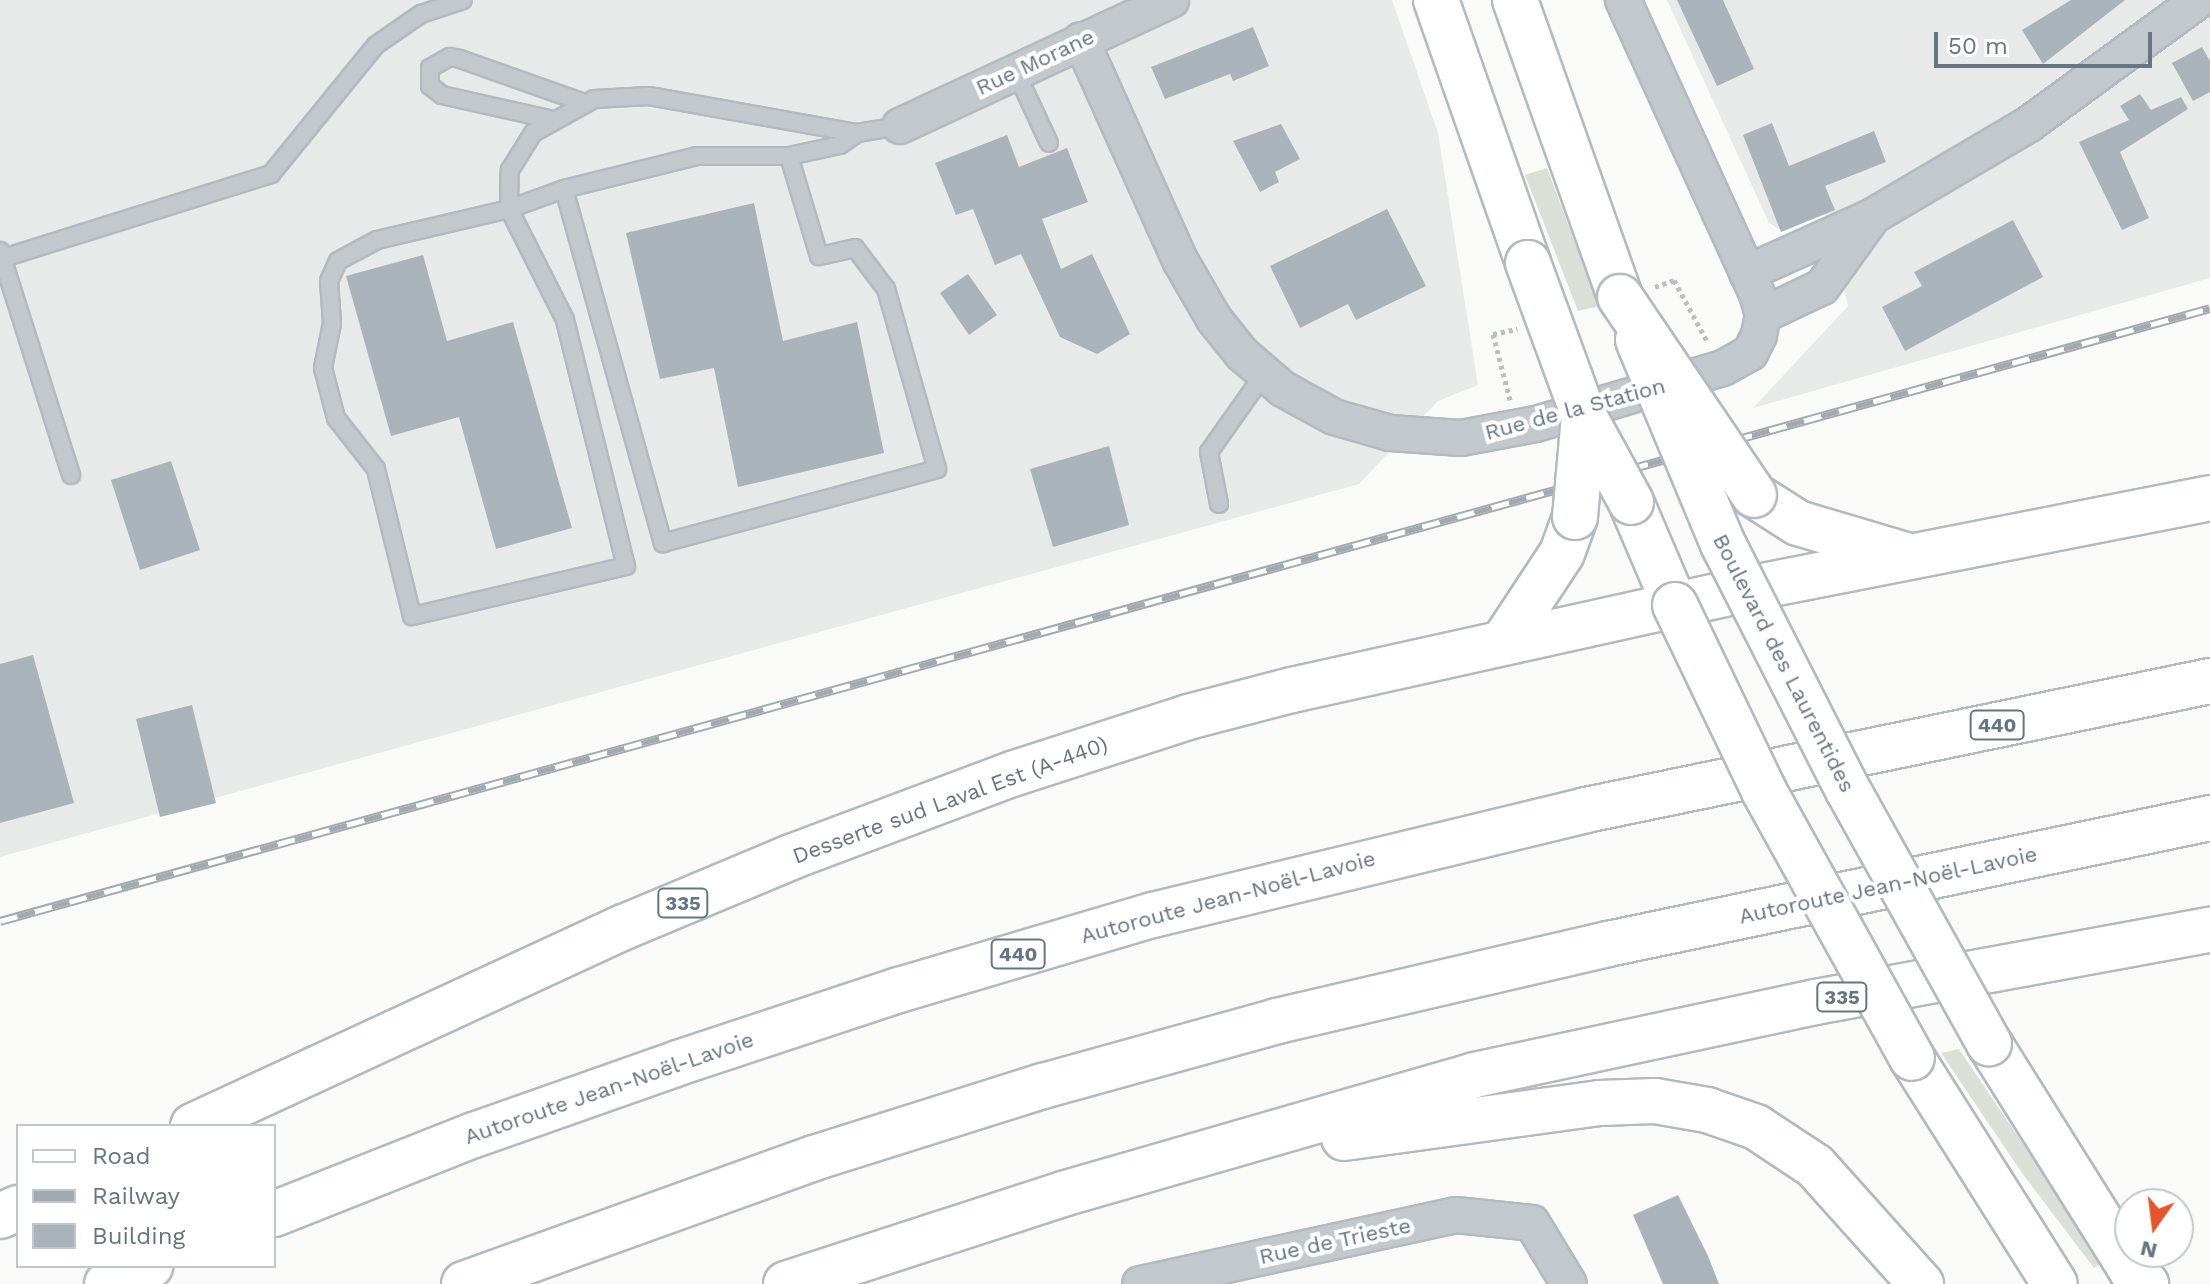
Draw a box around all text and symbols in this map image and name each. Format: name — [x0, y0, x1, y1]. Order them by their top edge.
scale bar — [1938, 16, 2156, 66]
street label: Rue Morane — [972, 23, 1098, 101]
text: 50 m — [1948, 32, 2008, 60]
street label: Rue de la Station — [1482, 372, 1668, 446]
street label: Boulevard des Laurentides — [1707, 529, 1861, 797]
road number: 440 — [1969, 709, 2025, 741]
street label: Desserte sud Laval Est (A-440) — [789, 730, 1111, 870]
street label: Autoroute Jean-Noël-Lavoie — [1736, 840, 2040, 930]
street label: Autoroute Jean-Noël-Lavoie — [1077, 845, 1379, 949]
road number: 335 — [657, 887, 709, 919]
road number: 440 — [990, 938, 1046, 970]
road number: 335 — [1816, 981, 1868, 1013]
street label: Autoroute Jean-Noël-Lavoie — [461, 1026, 757, 1150]
legend — [16, 1124, 276, 1268]
text: Road — [92, 1142, 151, 1170]
text: Railway — [92, 1182, 180, 1210]
north arrow — [2114, 1188, 2194, 1268]
street label: Rue de Trieste — [1256, 1212, 1414, 1270]
text: Building — [92, 1222, 185, 1250]
text: N — [2138, 1236, 2159, 1264]

